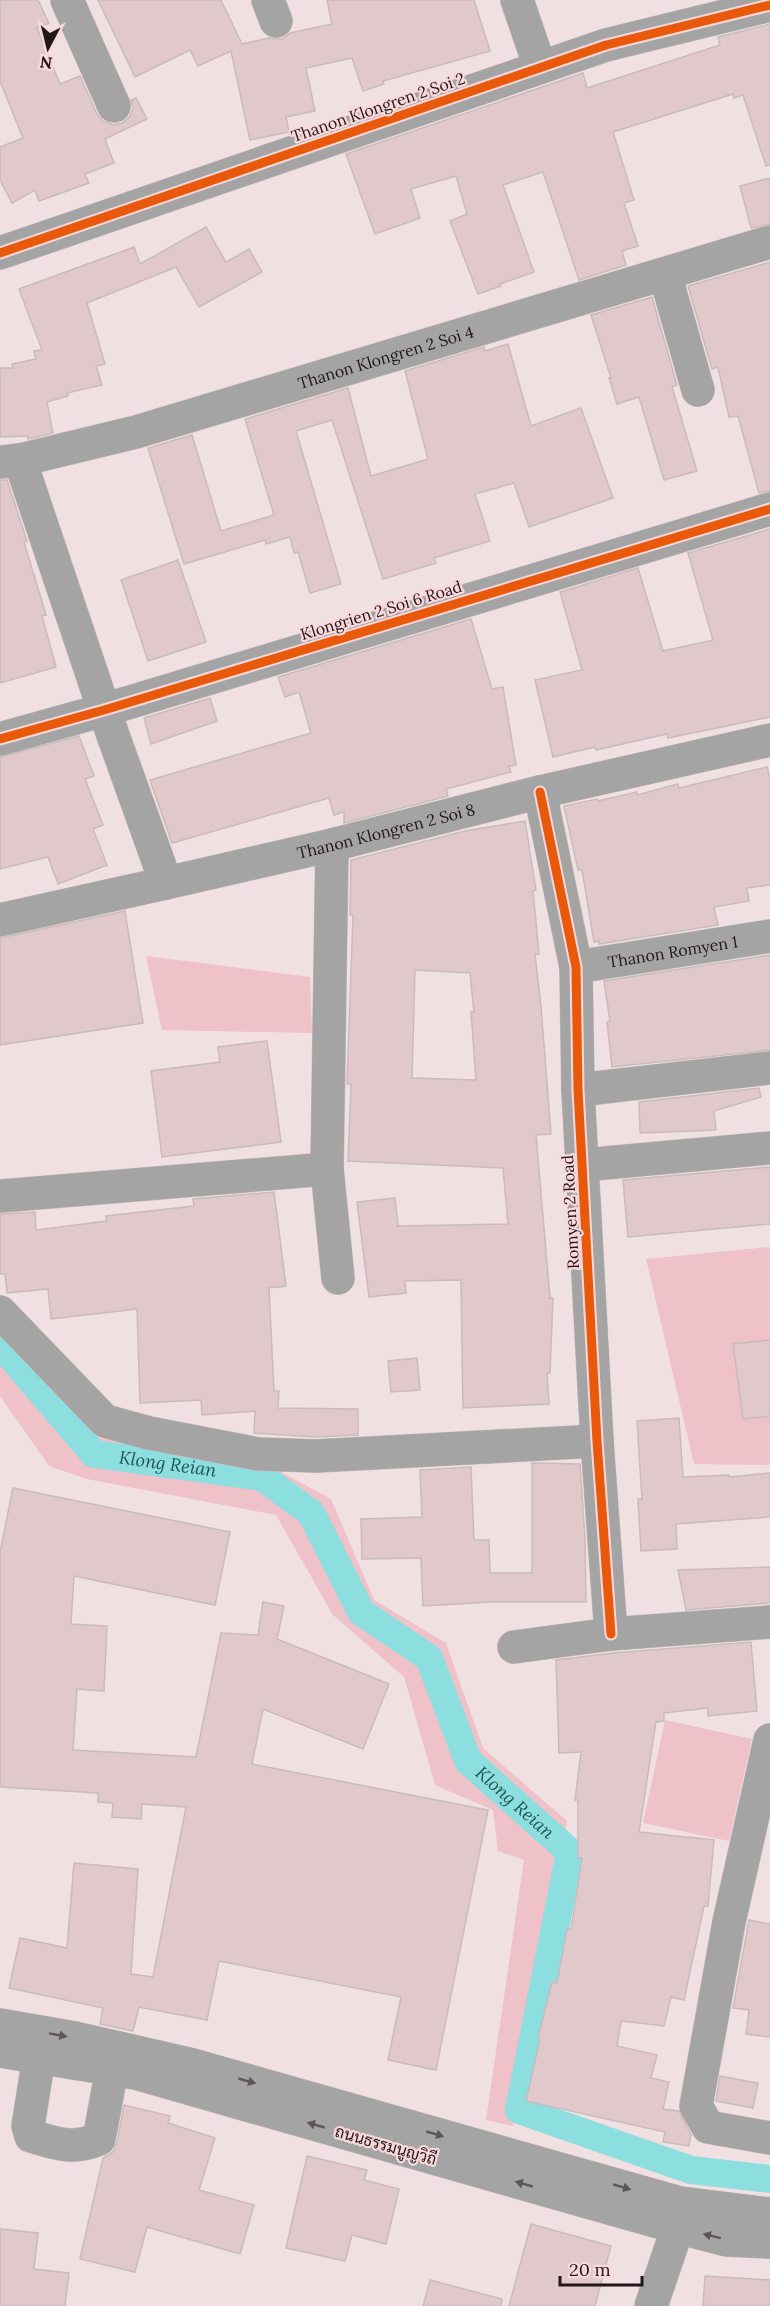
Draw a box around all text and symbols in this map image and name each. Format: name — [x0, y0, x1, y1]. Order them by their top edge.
north arrow — [18, 18, 78, 78]
text: N — [39, 52, 54, 74]
street label: Thanon Klongren 2 Soi 2 — [289, 68, 467, 146]
street label: Thanon Klongren 2 Soi 4 — [295, 321, 476, 393]
street label: Klongrien 2 Soi 6 Road — [298, 576, 465, 644]
street label: Thanon Klongren 2 Soi 8 — [295, 799, 477, 863]
street label: Thanon Romyen 1 — [606, 931, 739, 972]
street label: Romyen 2 Road — [557, 1154, 583, 1270]
water label: Klong Reian — [117, 1446, 218, 1482]
water label: Klong Reian — [471, 1761, 559, 1844]
one-way arrow — [48, 2031, 67, 2040]
one-way arrow — [238, 2077, 256, 2086]
one-way arrow — [307, 2120, 325, 2129]
street label: ถนนธรรมนูญวิถี — [332, 2120, 439, 2171]
one-way arrow — [426, 2130, 444, 2139]
one-way arrow — [515, 2179, 533, 2189]
one-way arrow — [614, 2183, 632, 2192]
one-way arrow — [703, 2231, 721, 2241]
scale bar — [560, 2249, 642, 2287]
text: 20 m — [569, 2258, 611, 2281]

